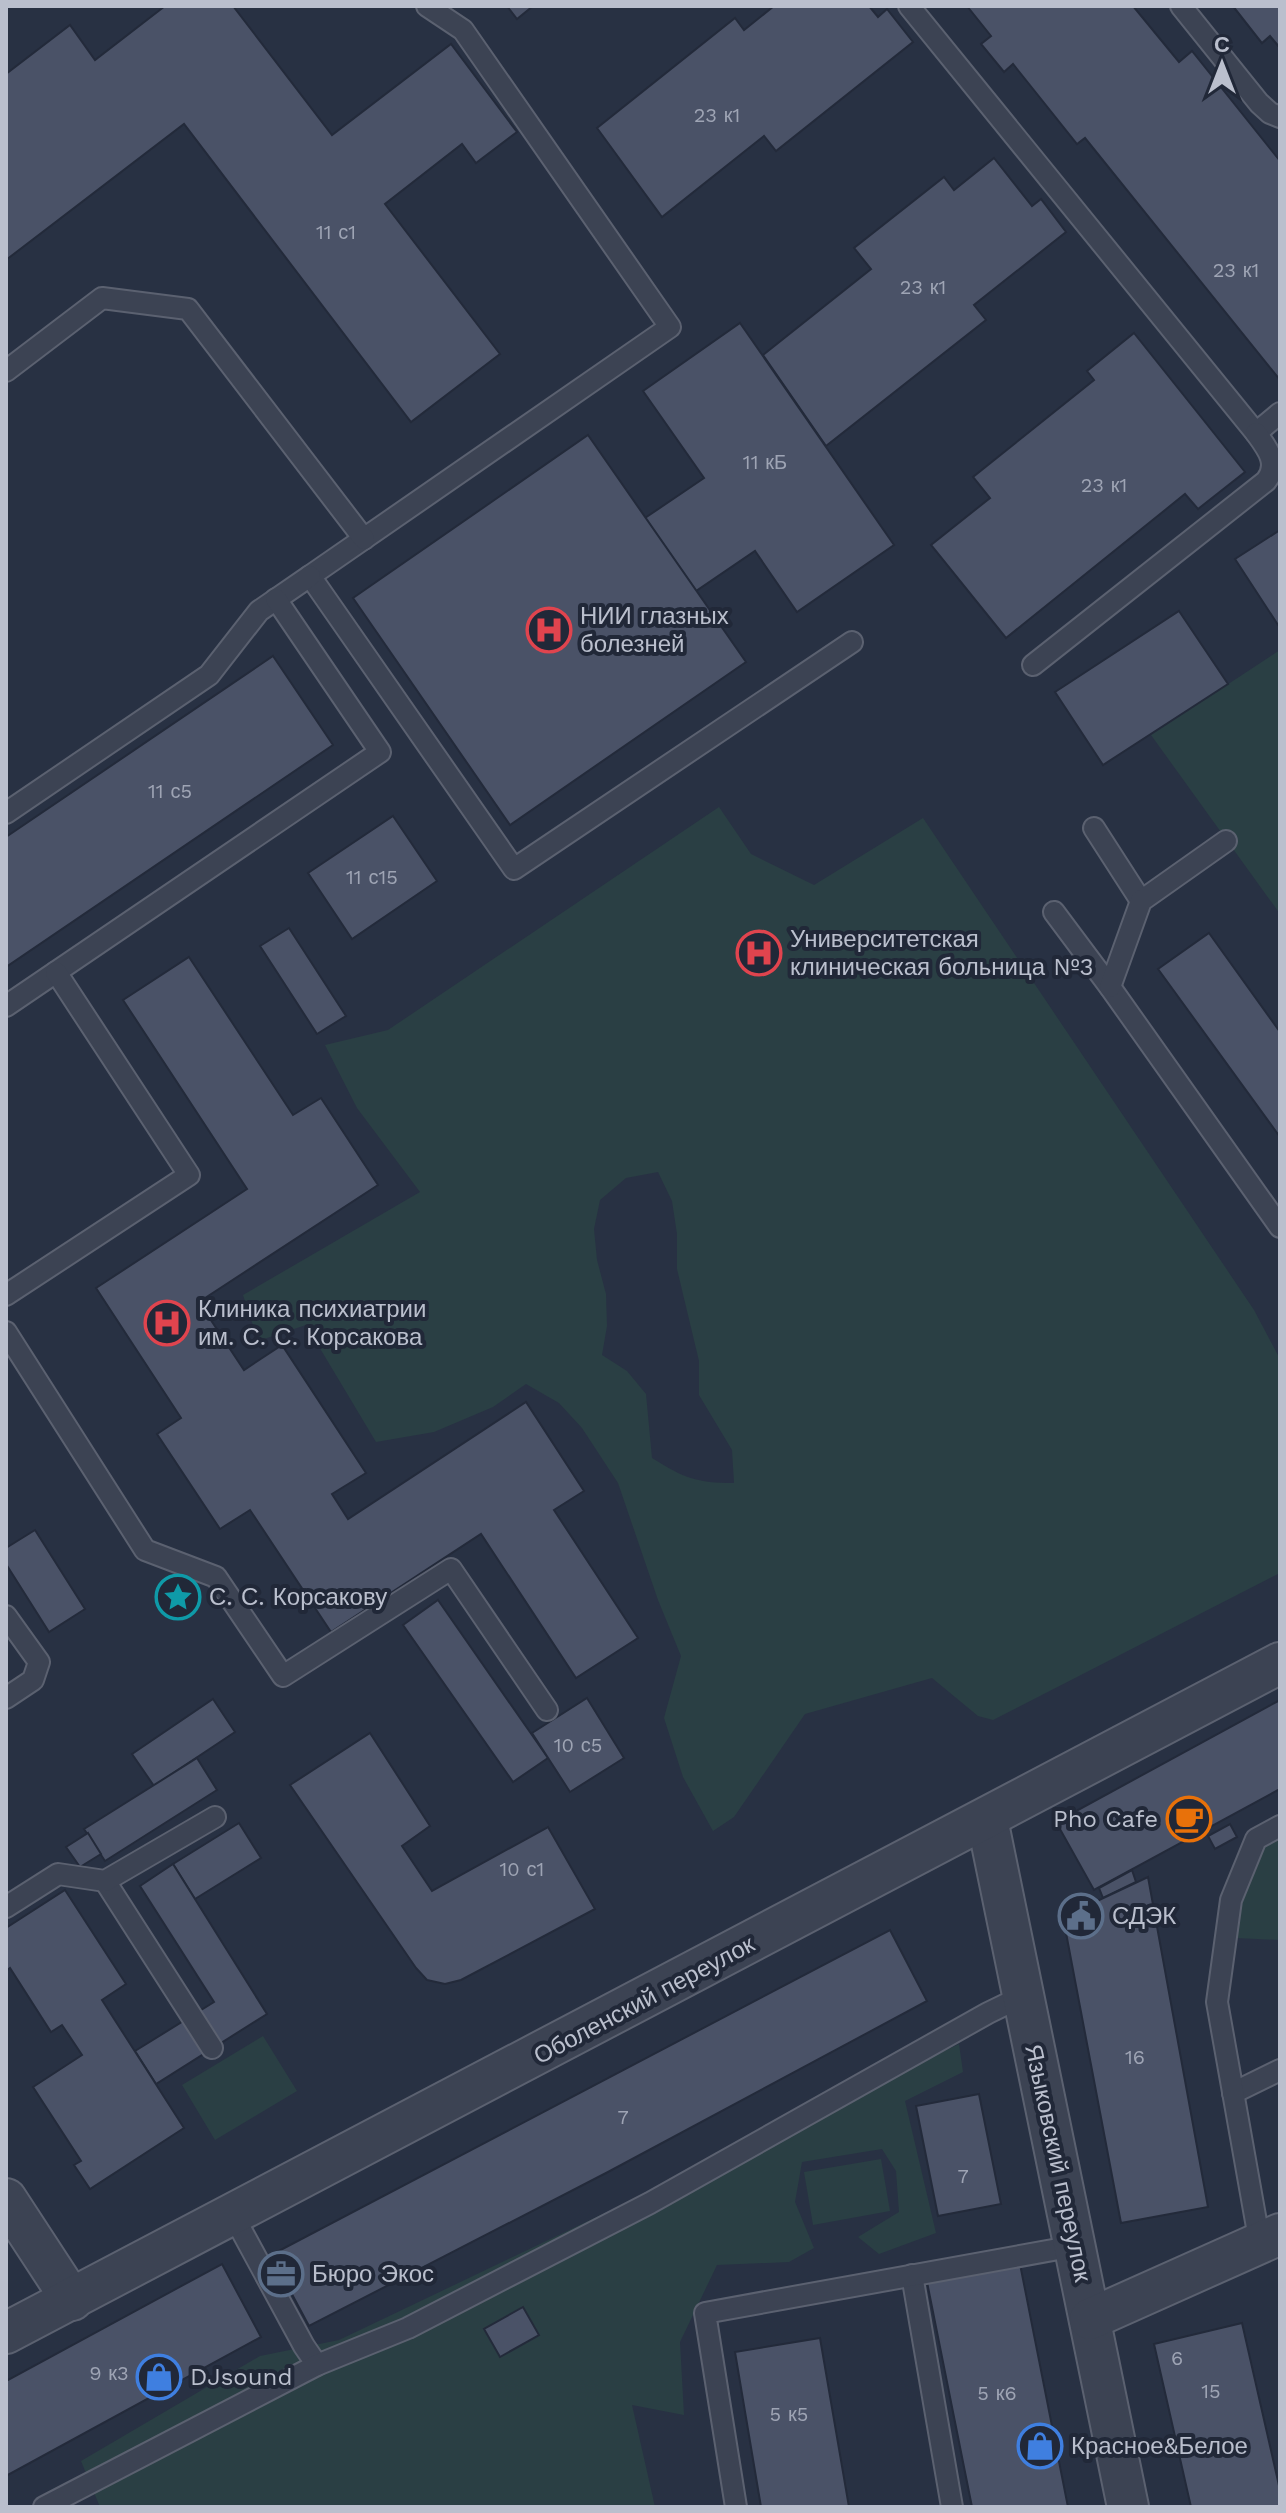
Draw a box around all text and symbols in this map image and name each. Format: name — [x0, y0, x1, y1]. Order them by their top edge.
north arrow — [1182, 24, 1262, 104]
text: С — [1214, 32, 1230, 57]
house number: 23 к1 — [694, 103, 740, 127]
house number: 11 с1 — [316, 220, 356, 244]
house number: 23 к1 — [1213, 258, 1259, 282]
house number: 23 к1 — [900, 275, 946, 299]
house number: 11 кБ — [743, 450, 787, 474]
house number: 23 к1 — [1081, 473, 1127, 497]
place label: НИИ глазных болезней — [580, 602, 729, 658]
hospital icon: НИИ глазных болезней — [525, 606, 573, 654]
house number: 11 с5 — [148, 779, 192, 803]
house number: 11 с15 — [346, 865, 398, 889]
place label: Университетская клиническая больница №3 — [790, 925, 1094, 981]
hospital icon: Университетская клиническая больница №3 — [735, 929, 783, 977]
place label: Клиника психиатрии им. С. С. Корсакова — [198, 1295, 426, 1351]
hospital icon: Клиника психиатрии им. С. С. Корсакова — [143, 1299, 191, 1347]
place icon: С. С. Корсакову — [154, 1573, 202, 1621]
place label: С. С. Корсакову — [209, 1583, 387, 1611]
house number: 10 с5 — [554, 1733, 602, 1757]
cafe icon: Pho Cafe — [1165, 1795, 1213, 1843]
place label: Pho Cafe — [1053, 1805, 1158, 1833]
house number: 10 с1 — [500, 1857, 544, 1881]
public building icon: СДЭК — [1057, 1892, 1105, 1940]
place label: СДЭК — [1112, 1902, 1176, 1930]
street label: Оболенский переулок — [529, 1930, 759, 2070]
street label: Языковский переулок — [1019, 2042, 1097, 2285]
house number: 16 — [1125, 2045, 1145, 2069]
house number: 7 — [617, 2105, 629, 2129]
house number: 7 — [957, 2164, 969, 2188]
office icon: Бюро Экос — [257, 2250, 305, 2298]
place label: Бюро Экос — [312, 2260, 434, 2288]
house number: 6 — [1171, 2346, 1183, 2370]
shop icon: DJsound — [135, 2353, 183, 2401]
house number: 9 к3 — [89, 2361, 129, 2385]
place label: DJsound — [190, 2363, 292, 2391]
house number: 15 — [1201, 2379, 1221, 2403]
house number: 5 к6 — [977, 2381, 1017, 2405]
house number: 5 к5 — [770, 2402, 808, 2426]
shop icon: Красное&Белое — [1016, 2422, 1064, 2470]
place label: Красное&Белое — [1071, 2432, 1248, 2460]

